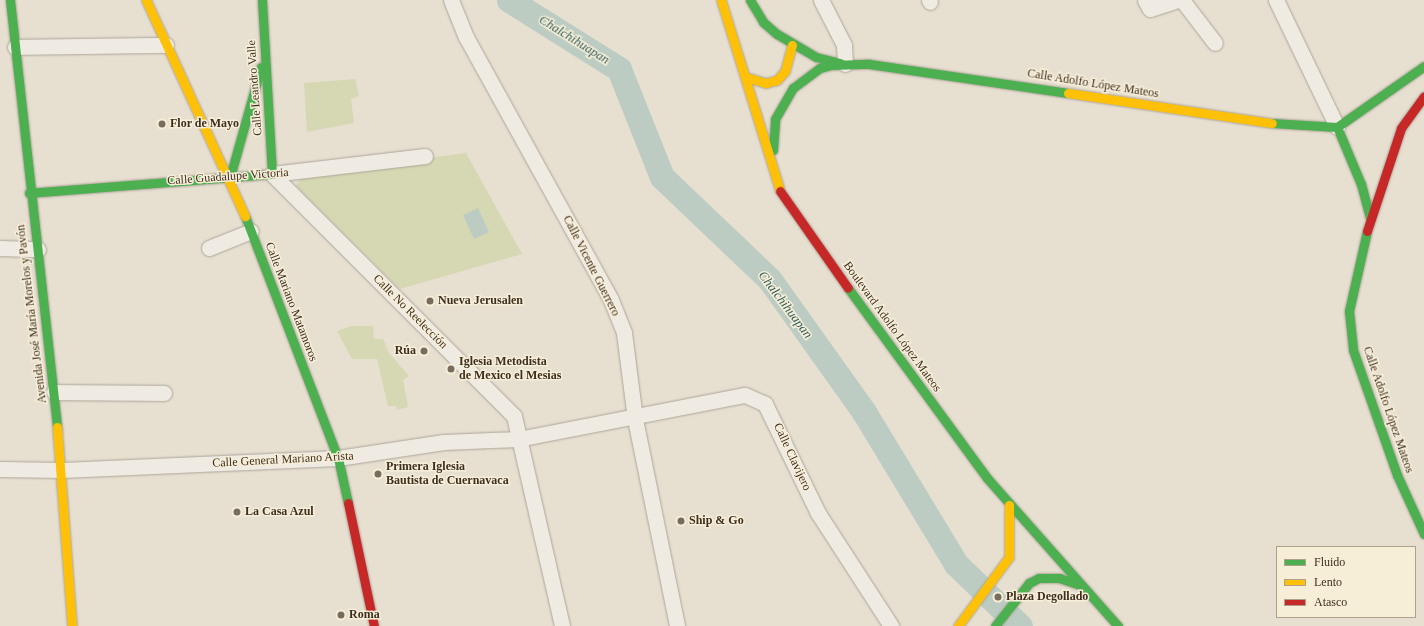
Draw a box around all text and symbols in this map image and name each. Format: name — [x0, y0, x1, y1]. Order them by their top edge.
water label: Chalchihuapan — [536, 12, 612, 68]
street label: Calle Leandro Valle — [244, 40, 266, 136]
street label: Calle Adolfo López Mateos — [1026, 66, 1160, 102]
place label: Flor de Mayo — [170, 117, 239, 131]
marker: Flor de Mayo — [157, 119, 167, 129]
street label: Calle Guadalupe Victoria — [167, 166, 289, 188]
street label: Calle Vicente Guerrero — [559, 213, 623, 319]
street label: Avenida José María Morelos y Pavón — [14, 224, 50, 404]
street label: Calle Mariano Matamoros — [262, 240, 320, 364]
street label: Boulevard Adolfo López Mateos — [840, 259, 944, 395]
water label: Chalchihuapan — [755, 268, 815, 342]
street label: Calle No Reelección — [370, 272, 450, 352]
place label: Nueva Jerusalen — [438, 294, 523, 308]
marker: Nueva Jerusalen — [425, 296, 435, 306]
place label: Rúa — [395, 344, 416, 358]
street label: Calle Adolfo López Mateos — [1359, 344, 1417, 476]
marker: Rúa — [419, 346, 429, 356]
place label: Iglesia Metodista de Mexico el Mesias — [459, 355, 561, 383]
marker: Iglesia Metodista de Mexico el Mesias — [446, 364, 456, 374]
street label: Calle Clavijero — [770, 421, 814, 493]
street label: Calle General Mariano Arista — [212, 449, 354, 471]
place label: Primera Iglesia Bautista de Cuernavaca — [386, 460, 509, 488]
marker: Primera Iglesia Bautista de Cuernavaca — [373, 469, 383, 479]
place label: La Casa Azul — [245, 505, 314, 519]
marker: La Casa Azul — [232, 507, 242, 517]
place label: Ship & Go — [689, 514, 744, 528]
marker: Ship & Go — [676, 516, 686, 526]
legend — [1276, 546, 1416, 618]
text: Fluido — [1314, 555, 1345, 569]
text: Lento — [1314, 575, 1342, 589]
place label: Plaza Degollado — [1006, 590, 1088, 604]
marker: Plaza Degollado — [993, 592, 1003, 602]
text: Atasco — [1314, 595, 1347, 609]
place label: Roma — [349, 608, 380, 622]
marker: Roma — [336, 610, 346, 620]

